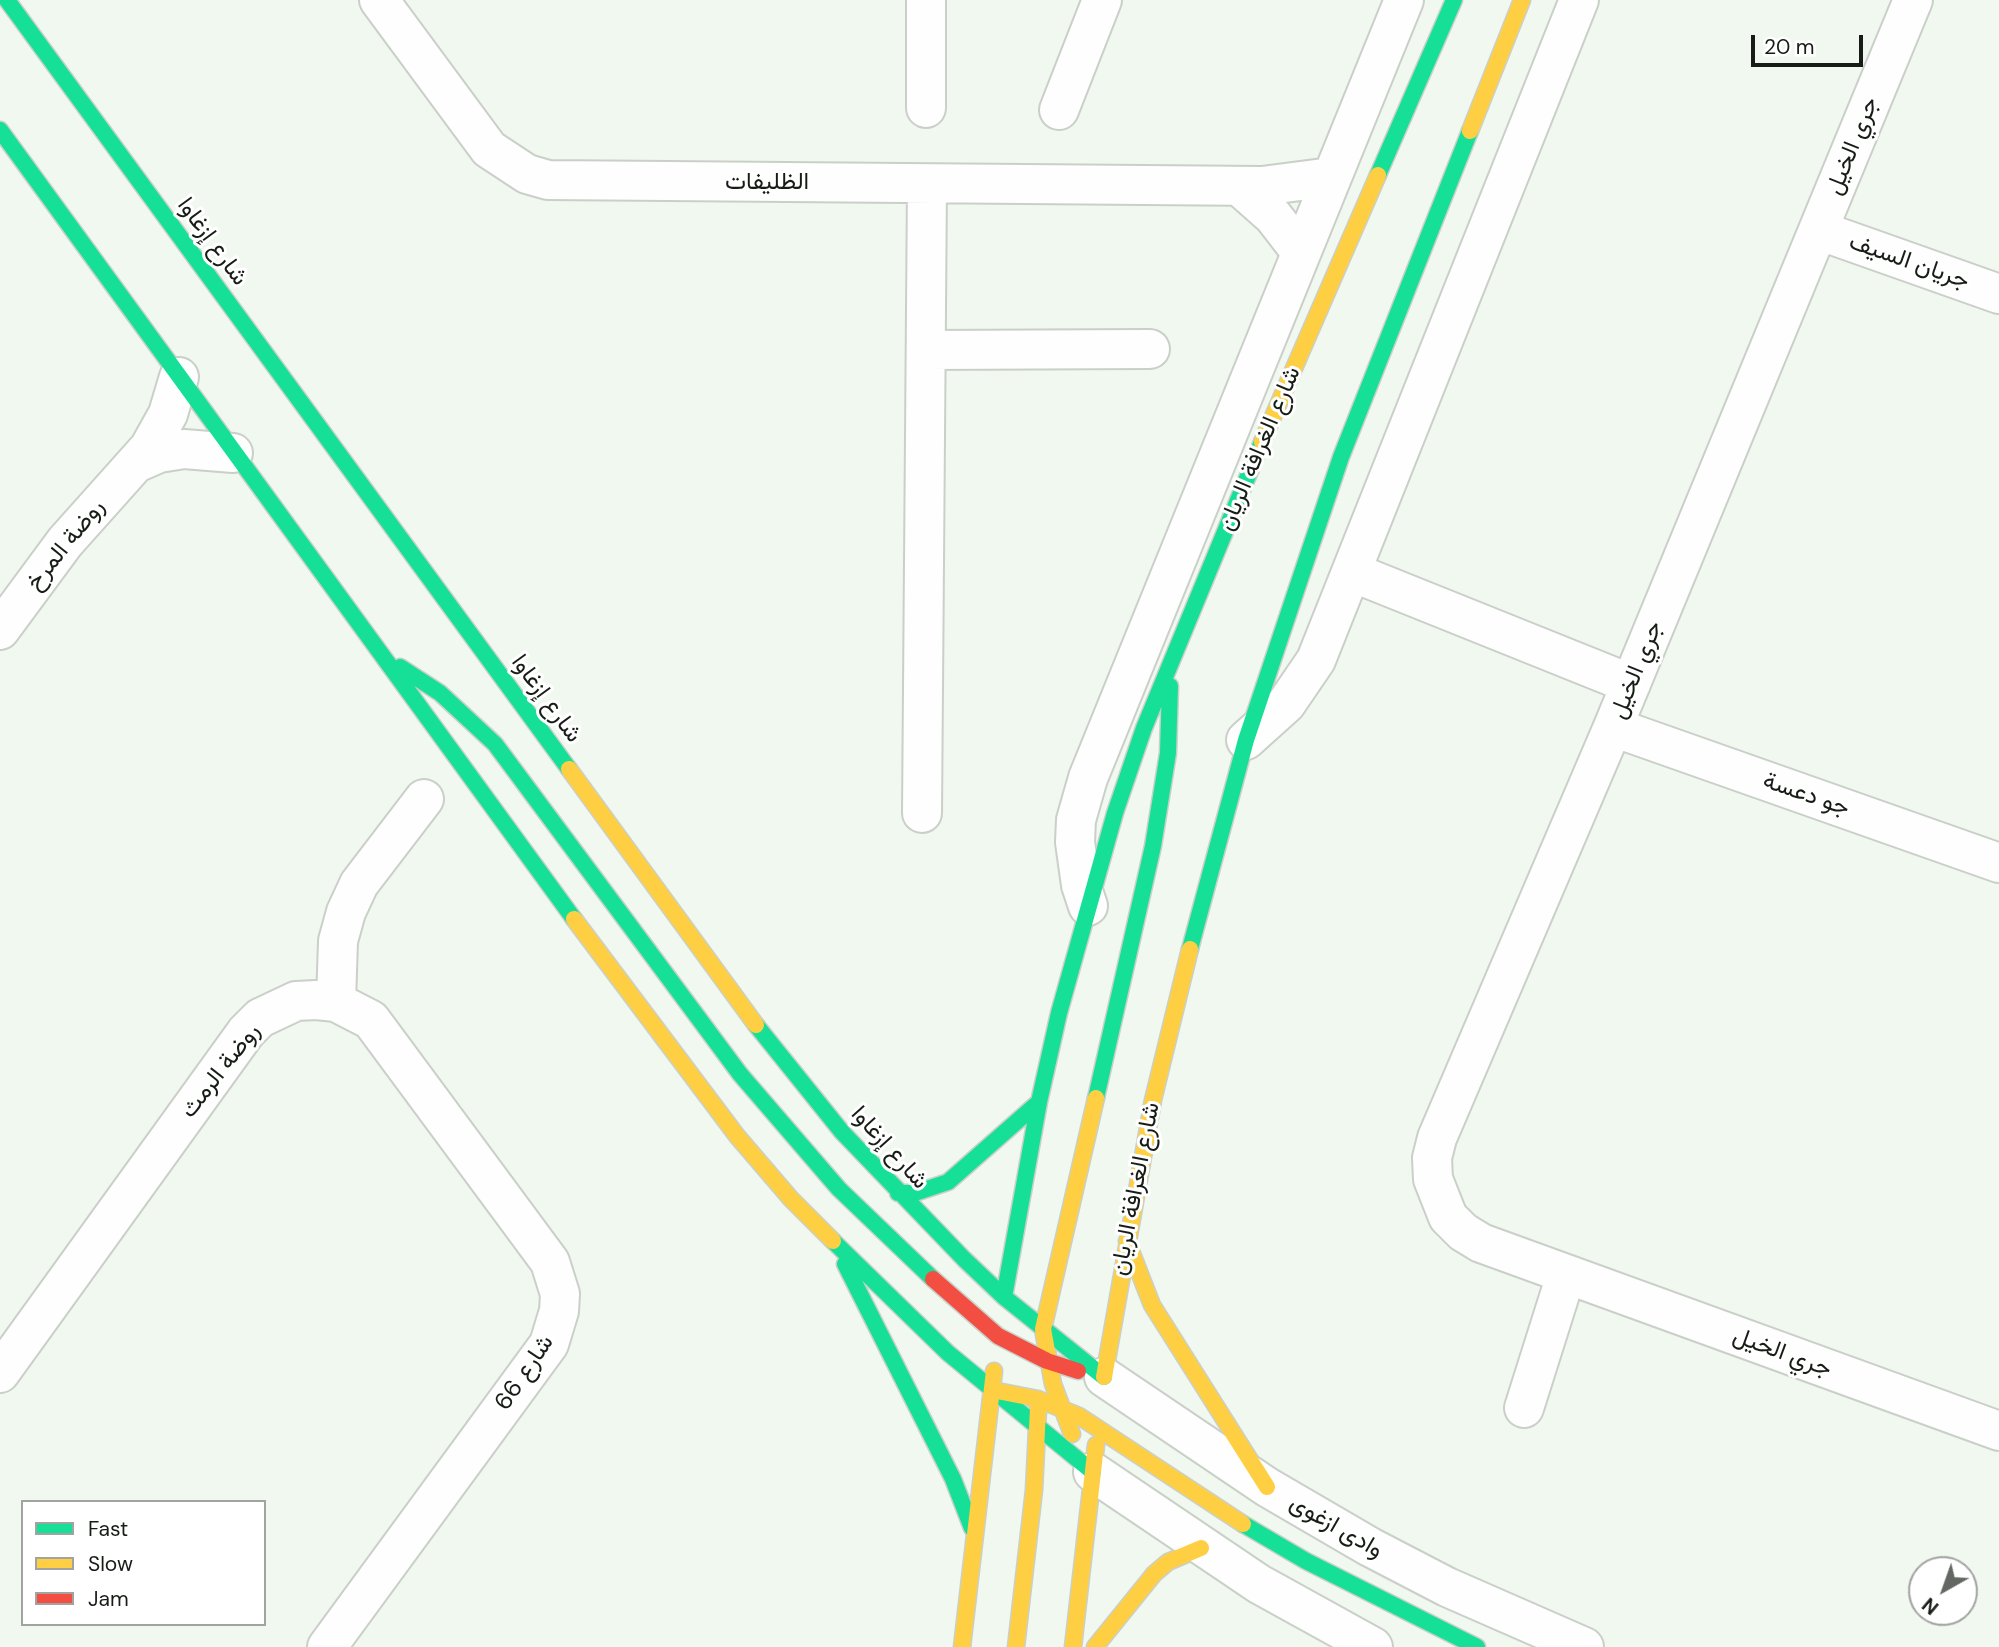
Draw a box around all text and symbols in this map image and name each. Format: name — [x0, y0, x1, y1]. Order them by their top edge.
scale bar — [1754, 21, 1866, 65]
text: 20 m — [1764, 33, 1815, 61]
street label: جري الخيل — [1820, 93, 1886, 199]
street label: الظليفات — [725, 169, 809, 197]
street label: شارع إزغاوا — [170, 192, 254, 292]
street label: جريان السيف — [1845, 228, 1973, 296]
street label: شارع الغرافة الريان — [1212, 363, 1308, 535]
street label: روضة المرخ — [21, 494, 111, 596]
street label: جري الخيل — [1604, 617, 1670, 723]
street label: شارع إزغاوا — [504, 649, 588, 749]
street label: جو دعسة — [1759, 767, 1853, 823]
street label: روضة الرمث — [175, 1018, 267, 1124]
street label: شارع الغرافة الريان — [1105, 1100, 1167, 1278]
street label: شارع إزغاوا — [844, 1101, 934, 1195]
street label: جري الخيل — [1729, 1322, 1835, 1384]
street label: شارع 66 — [489, 1330, 561, 1416]
street label: وادى ازغوى — [1284, 1489, 1388, 1565]
legend — [21, 1500, 266, 1626]
text: Fast — [88, 1515, 128, 1543]
text: Slow — [88, 1550, 133, 1578]
north arrow — [1908, 1556, 1978, 1626]
text: Jam — [88, 1585, 129, 1613]
text: N — [1917, 1592, 1944, 1620]

